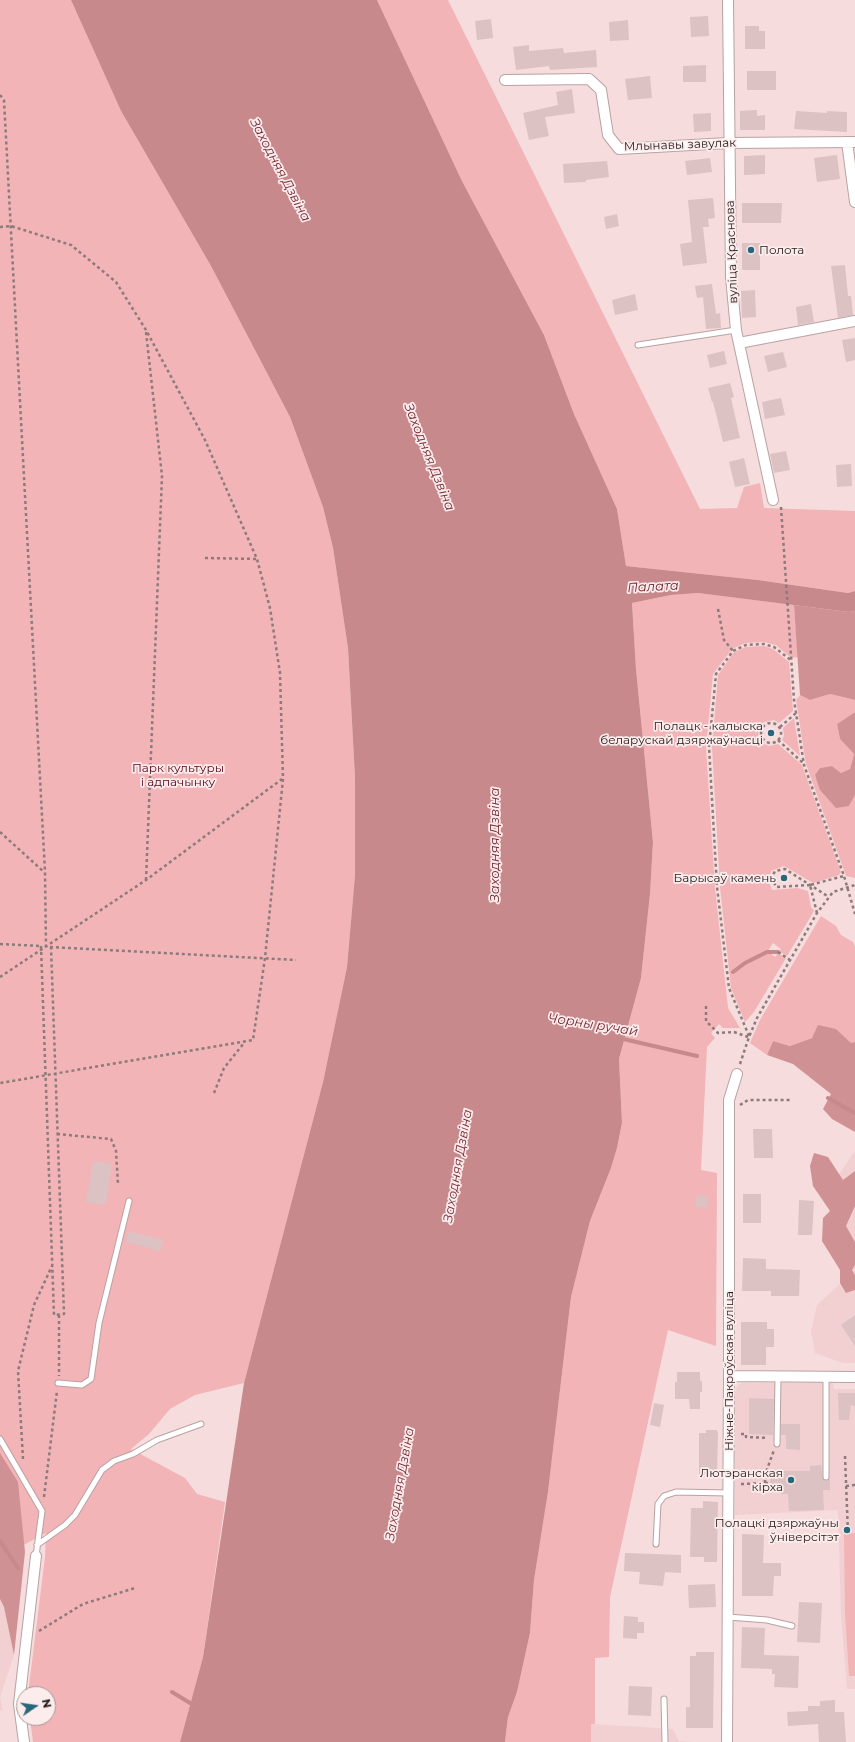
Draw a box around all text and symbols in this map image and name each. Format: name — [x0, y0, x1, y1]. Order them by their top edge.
water label: Заходняя Дзвіна — [246, 116, 314, 224]
street label: Млынавы завулак — [624, 136, 736, 154]
street label: вуліца Краснова — [723, 200, 741, 304]
place label: Полота — [759, 243, 804, 257]
marker: Полота — [746, 245, 756, 255]
water label: Заходняя Дзвіна — [400, 401, 458, 513]
water label: Палата — [627, 578, 679, 596]
place label: Полацк - калыска беларускай дзяржаўнасці — [600, 719, 763, 747]
marker: Полацк - калыска беларускай дзяржаўнасці — [766, 728, 776, 738]
park label: Парк культуры і адпачынку — [132, 761, 224, 789]
water label: Заходняя Дзвіна — [487, 788, 503, 902]
place label: Барысаў камень — [673, 871, 776, 885]
marker: Барысаў камень — [779, 873, 789, 883]
water label: Чорны ручай — [547, 1010, 639, 1040]
water label: Заходняя Дзвіна — [440, 1108, 476, 1224]
street label: Ніжне-Пакроўская вуліца — [722, 1291, 736, 1451]
water label: Заходняя Дзвіна — [382, 1426, 418, 1542]
place label: Лютэранская кірха — [700, 1466, 783, 1494]
marker: Лютэранская кірха — [786, 1475, 796, 1485]
place label: Полацкі дзяржаўны ўніверсітэт — [715, 1516, 839, 1544]
marker: Полацкі дзяржаўны ўніверсітэт — [842, 1525, 852, 1535]
north arrow — [16, 1686, 56, 1726]
text: N — [39, 1698, 55, 1709]

